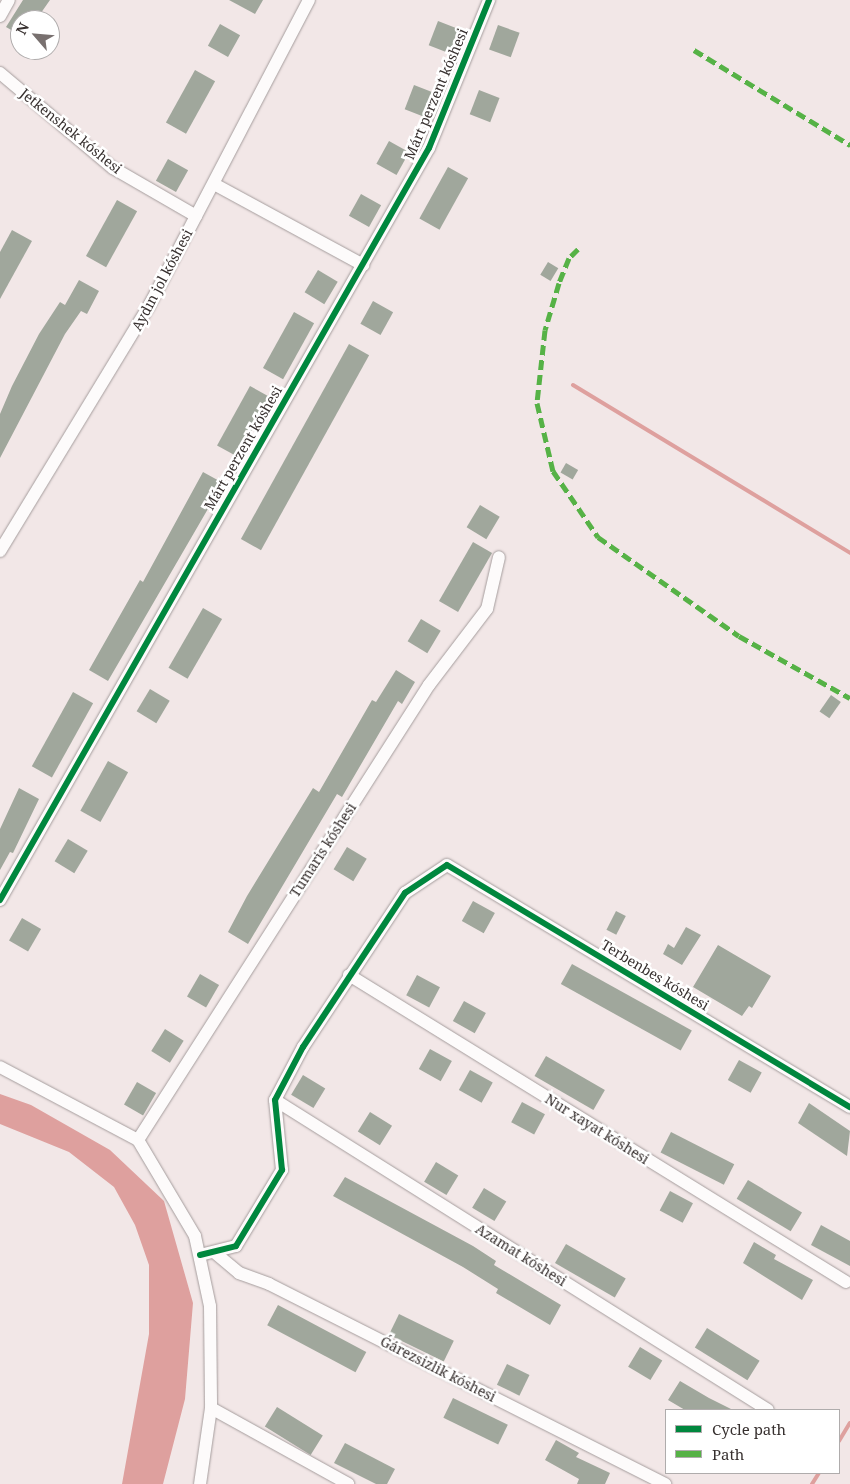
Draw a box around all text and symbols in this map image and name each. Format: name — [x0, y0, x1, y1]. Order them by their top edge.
north arrow — [10, 10, 60, 60]
text: N — [11, 19, 33, 38]
street label: Márt perzent kóshesi — [401, 26, 471, 162]
street label: Jetkenshek kóshesi — [17, 85, 125, 177]
street label: Aydın jol kóshesi — [128, 226, 196, 334]
street label: Márt perzent kóshesi — [201, 383, 285, 513]
street label: Tumaris kóshesi — [286, 800, 360, 900]
street label: Terbenbes kóshesi — [598, 936, 712, 1014]
street label: Nur xayat kóshesi — [542, 1090, 652, 1168]
street label: Azamat kóshesi — [472, 1220, 570, 1290]
street label: Ǵárezsizlik kóshesi — [378, 1333, 498, 1405]
legend — [665, 1409, 840, 1474]
text: Cycle path — [712, 1419, 786, 1439]
text: Path — [712, 1444, 744, 1464]

